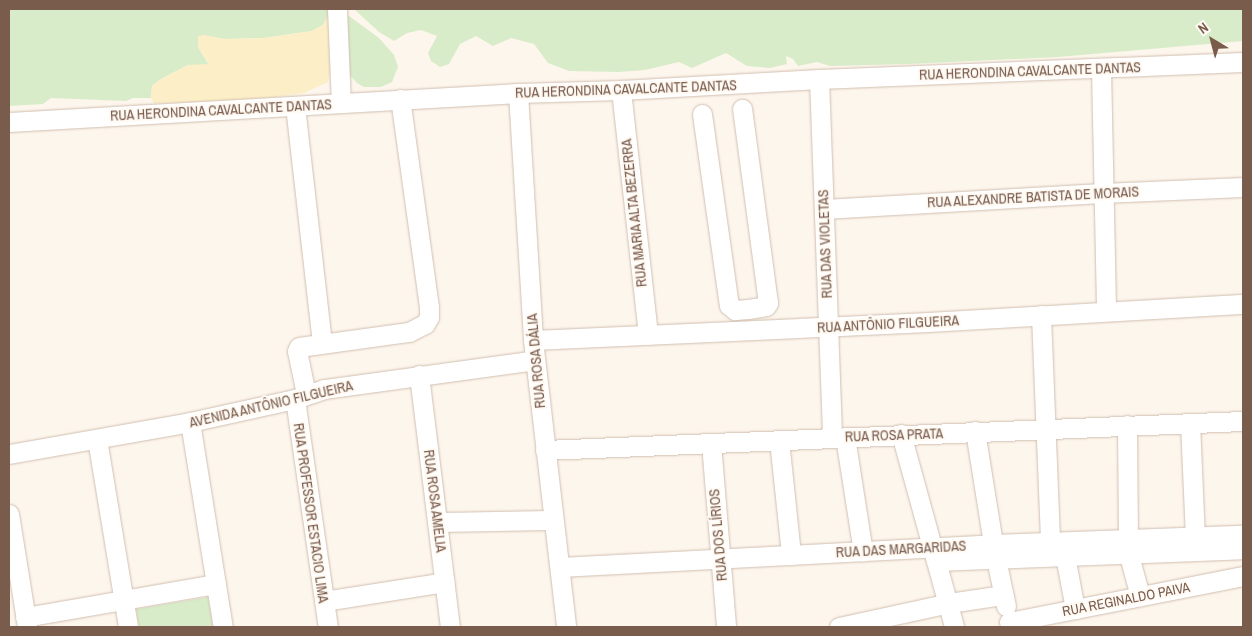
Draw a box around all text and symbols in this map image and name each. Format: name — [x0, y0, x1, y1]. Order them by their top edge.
north arrow — [1187, 15, 1237, 65]
text: N — [1194, 18, 1212, 38]
street label: RUA HERONDINA CAVALCANTE DANTAS — [918, 59, 1142, 83]
street label: RUA HERONDINA CAVALCANTE DANTAS — [514, 77, 738, 101]
street label: RUA HERONDINA CAVALCANTE DANTAS — [109, 96, 333, 124]
street label: RUA MARIA ALTA BEZERRA — [618, 137, 650, 289]
street label: RUA ALEXANDRE BATISTA DE MORAIS — [926, 183, 1140, 211]
street label: RUA DAS VIOLETAS — [815, 189, 835, 299]
street label: RUA ROSA DÁLIA — [523, 312, 549, 410]
street label: RUA ANTÔNIO FILGUEIRA — [816, 312, 960, 336]
street label: AVENIDA ANTÔNIO FILGUEIRA — [187, 377, 355, 431]
street label: RUA PROFESSOR ESTACIO LIMA — [290, 422, 332, 604]
street label: RUA ROSA PRATA — [844, 425, 944, 445]
street label: RUA ROSA AMELIA — [420, 448, 450, 554]
street label: RUA DOS LÍRIOS — [706, 488, 730, 582]
street label: RUA DAS MARGARIDAS — [835, 537, 967, 561]
street label: RUA REGINALDO PAIVA — [1060, 578, 1192, 620]

